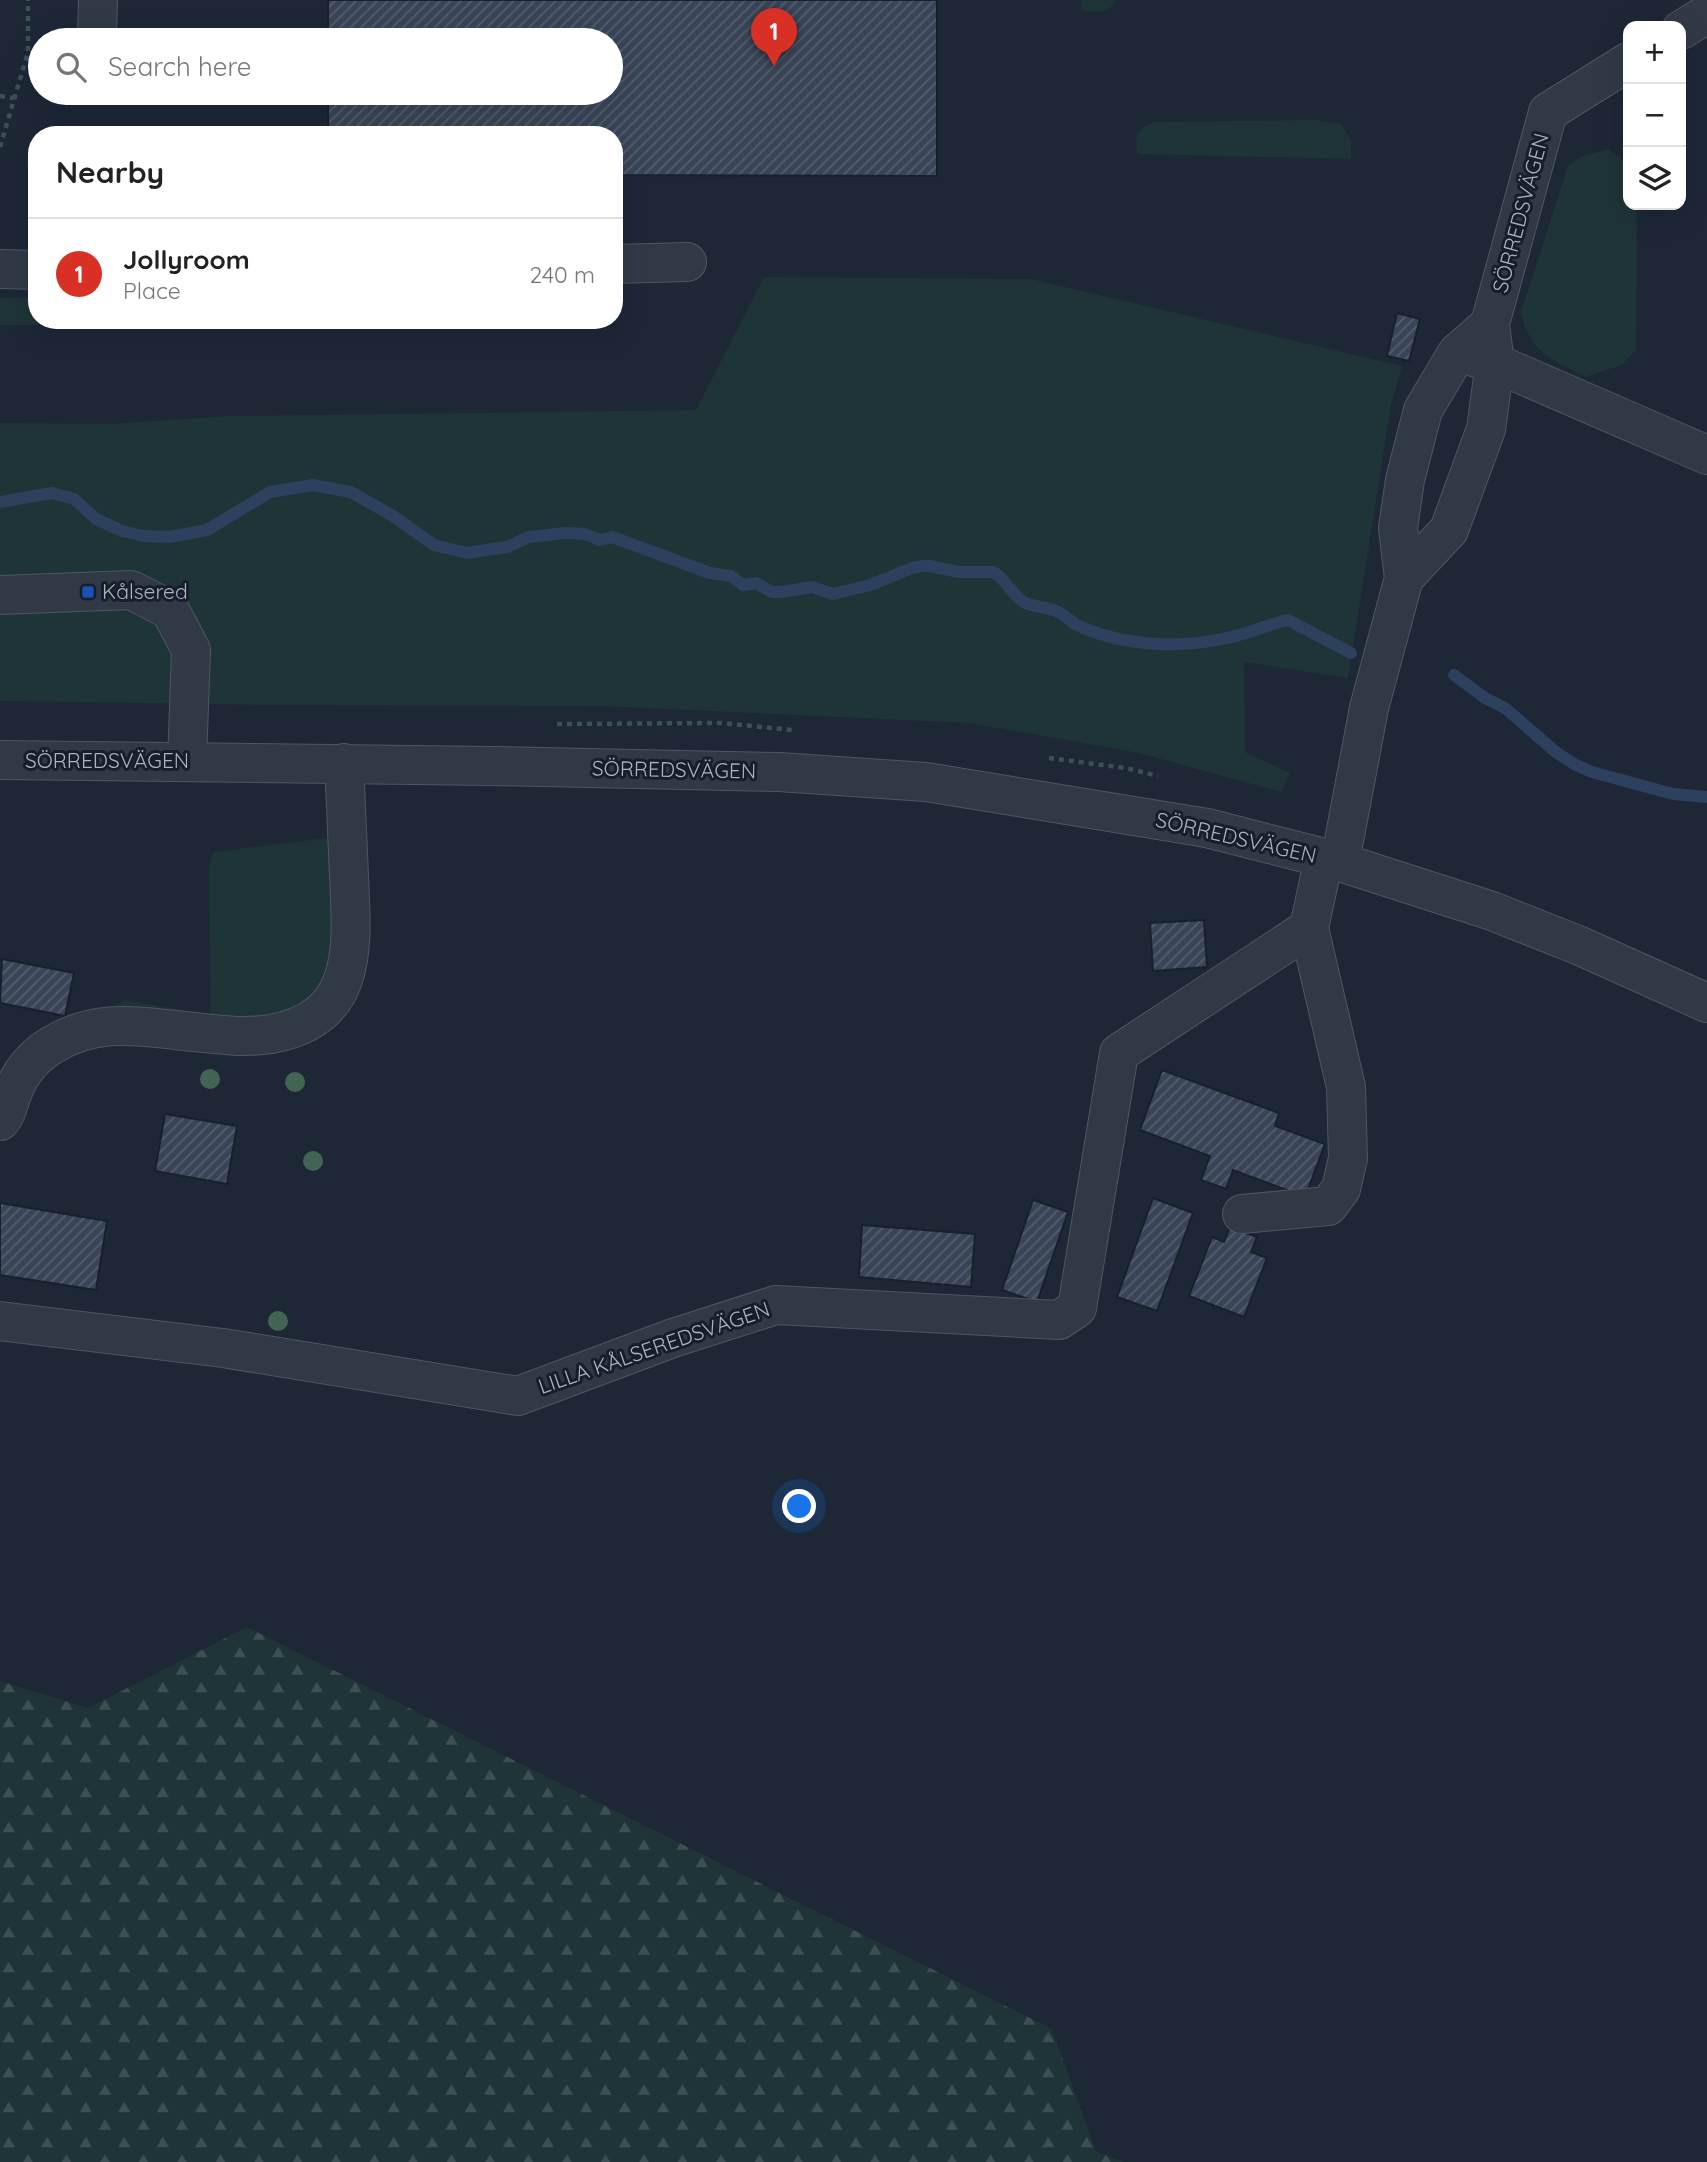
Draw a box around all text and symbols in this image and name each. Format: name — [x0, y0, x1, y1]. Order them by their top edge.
pin: 1 — [751, 8, 797, 66]
map controls — [1623, 21, 1686, 210]
button: + — [1623, 21, 1686, 84]
search box — [28, 28, 623, 105]
icon: search — [52, 48, 90, 86]
text: Search here — [108, 50, 252, 83]
button: − — [1623, 84, 1686, 147]
street label: SÖRREDSVÄGEN — [1486, 130, 1554, 295]
button: layers — [1623, 147, 1686, 210]
text: Nearby — [56, 153, 164, 191]
text: Jollyroom — [123, 243, 250, 276]
text: 1 — [75, 260, 83, 289]
text: 240 m — [530, 260, 595, 289]
text: Place — [123, 276, 181, 305]
place label: Kålsered — [102, 578, 188, 604]
marker: Kålsered — [80, 584, 96, 600]
street label: SÖRREDSVÄGEN — [25, 747, 189, 773]
street label: SÖRREDSVÄGEN — [592, 755, 756, 783]
street label: SÖRREDSVÄGEN — [1153, 806, 1319, 868]
street label: LILLA KÅLSEREDSVÄGEN — [535, 1295, 773, 1399]
your location — [782, 1489, 816, 1523]

